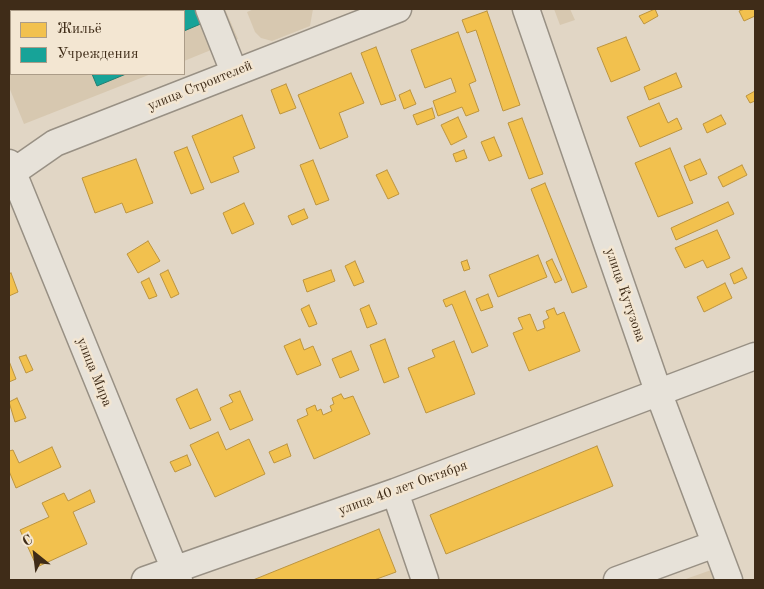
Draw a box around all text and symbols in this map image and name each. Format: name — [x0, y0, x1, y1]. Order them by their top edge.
legend — [10, 10, 185, 75]
text: Жильё — [57, 22, 102, 37]
text: Учреждения — [57, 47, 139, 62]
street label: улица Строителей — [145, 57, 255, 115]
street label: улица Кутузова — [601, 246, 649, 344]
street label: улица Мира — [73, 335, 115, 409]
street label: улица 40 лет Октября — [336, 457, 470, 519]
north arrow — [10, 529, 60, 579]
text: С — [20, 533, 35, 549]

